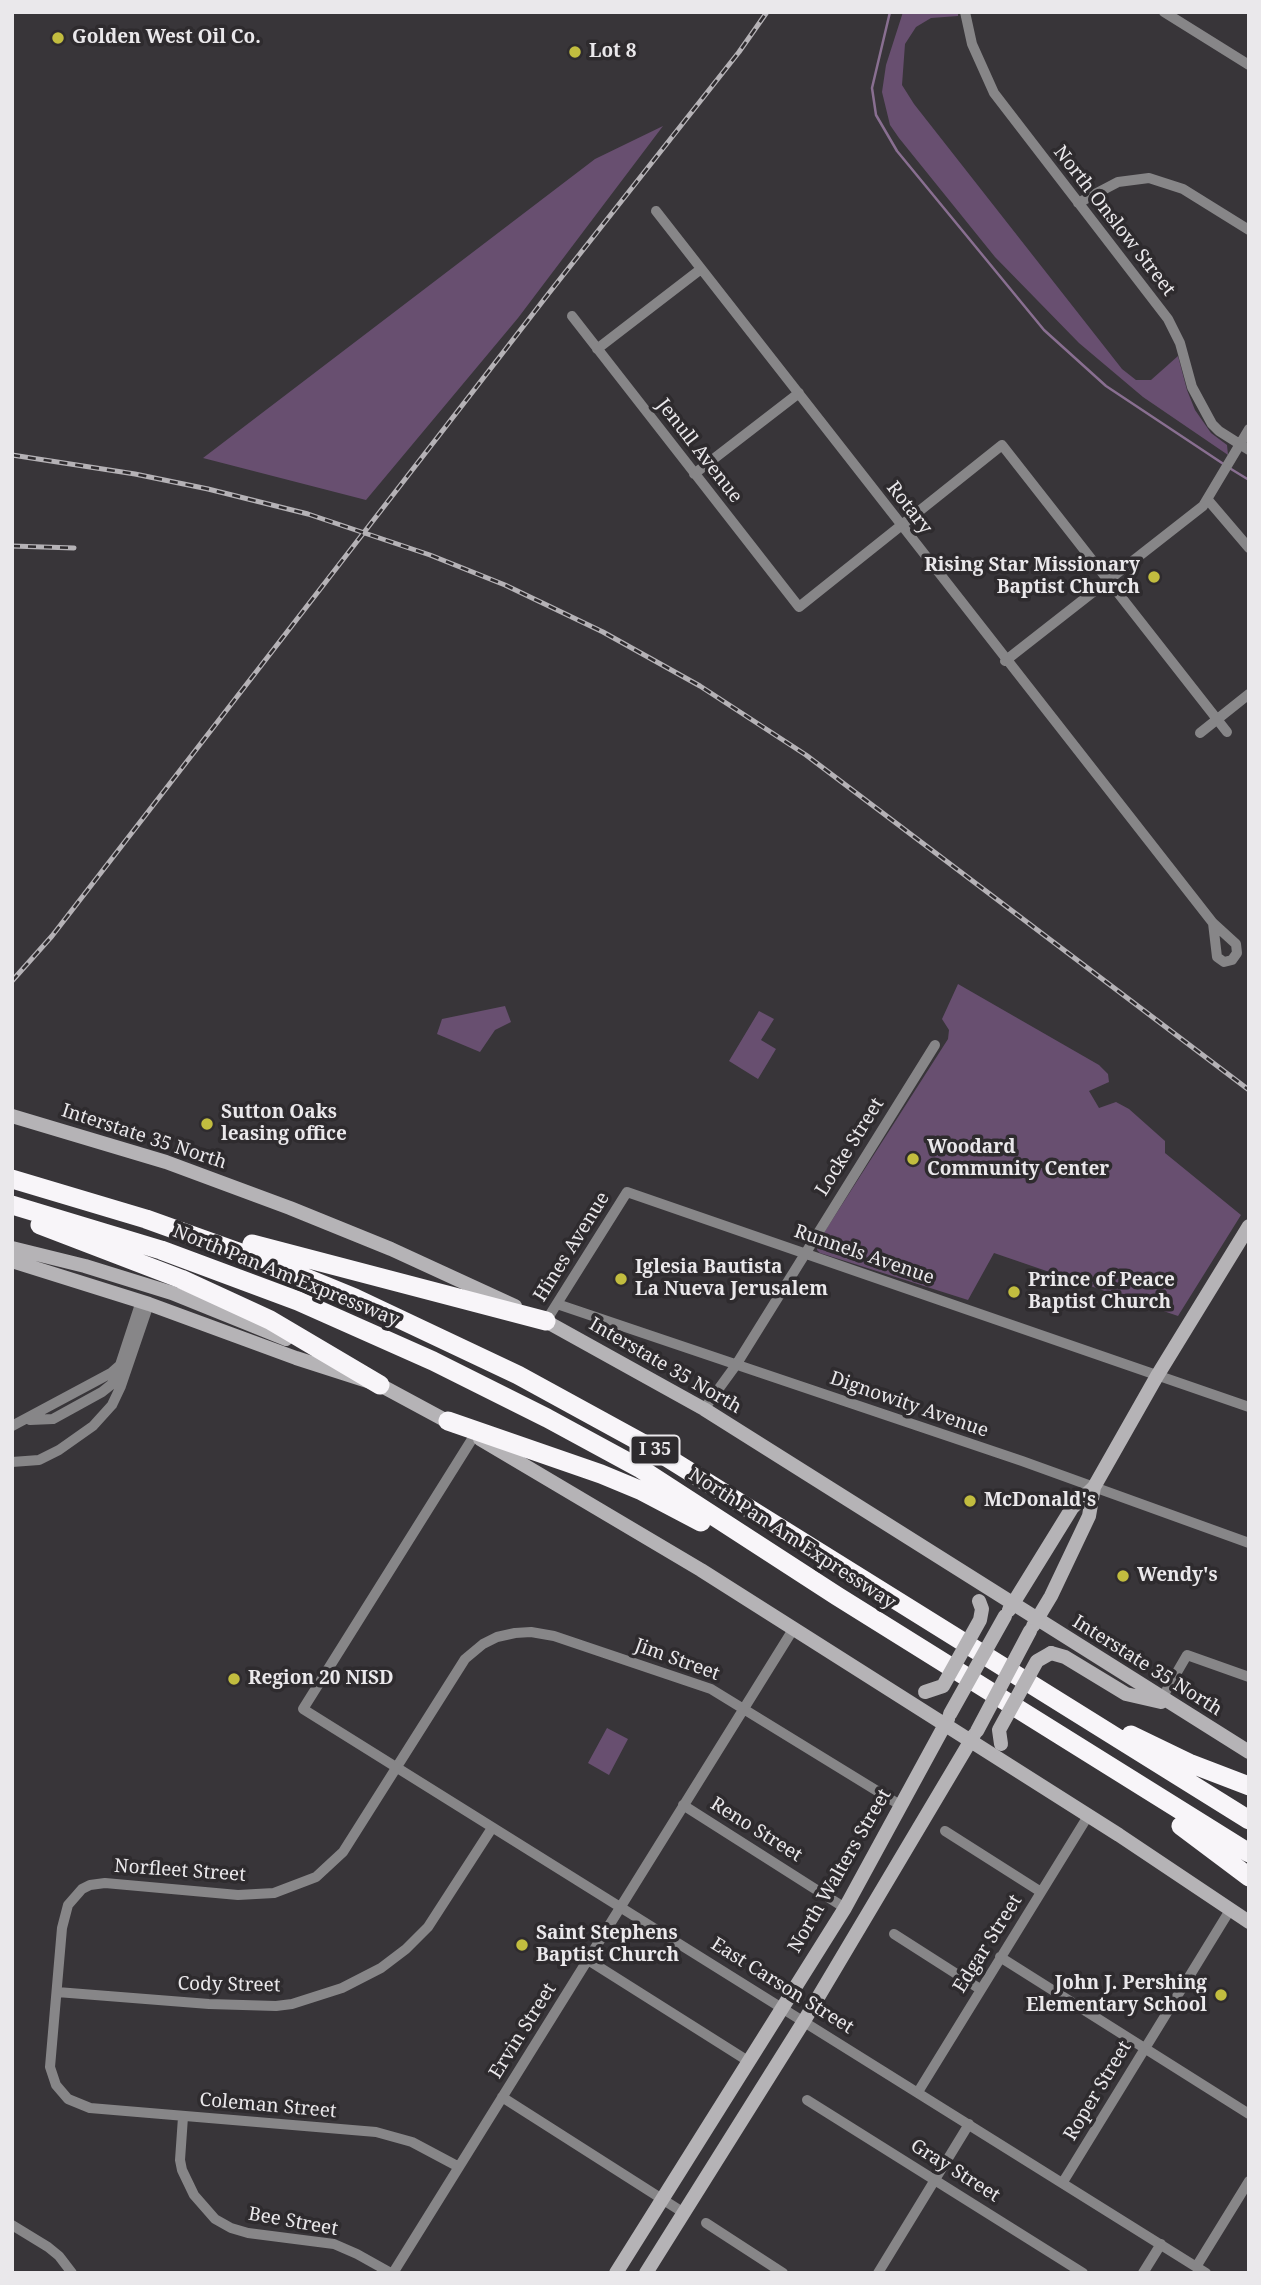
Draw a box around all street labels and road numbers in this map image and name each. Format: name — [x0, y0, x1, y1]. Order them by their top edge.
street label: North Onslow Street — [1048, 141, 1180, 301]
street label: Jenull Avenue — [651, 394, 747, 508]
street label: Rotary — [881, 477, 937, 539]
street label: Locke Street — [811, 1094, 889, 1200]
street label: Interstate 35 North — [59, 1100, 229, 1174]
street label: Hines Avenue — [529, 1188, 615, 1306]
street label: North Pan Am Expressway — [170, 1220, 402, 1332]
street label: Runnels Avenue — [791, 1220, 937, 1290]
street label: Interstate 35 North — [585, 1313, 745, 1419]
street label: Dignowity Avenue — [827, 1367, 991, 1443]
road number: I 35 — [630, 1436, 680, 1464]
street label: North Pan Am Expressway — [684, 1464, 900, 1614]
street label: Interstate 35 North — [1068, 1611, 1226, 1721]
street label: Jim Street — [631, 1634, 723, 1686]
street label: North Walters Street — [784, 1785, 896, 1957]
street label: Reno Street — [706, 1793, 806, 1867]
street label: Norfleet Street — [113, 1855, 247, 1887]
street label: Edgar Street — [949, 1891, 1027, 1997]
street label: East Carson Street — [707, 1933, 857, 2039]
street label: Cody Street — [177, 1973, 281, 1997]
street label: Ervin Street — [485, 1979, 561, 2083]
street label: Roper Street — [1059, 2037, 1137, 2145]
street label: Coleman Street — [199, 2089, 337, 2123]
street label: Gray Street — [906, 2135, 1004, 2207]
street label: Bee Street — [246, 2203, 340, 2241]

